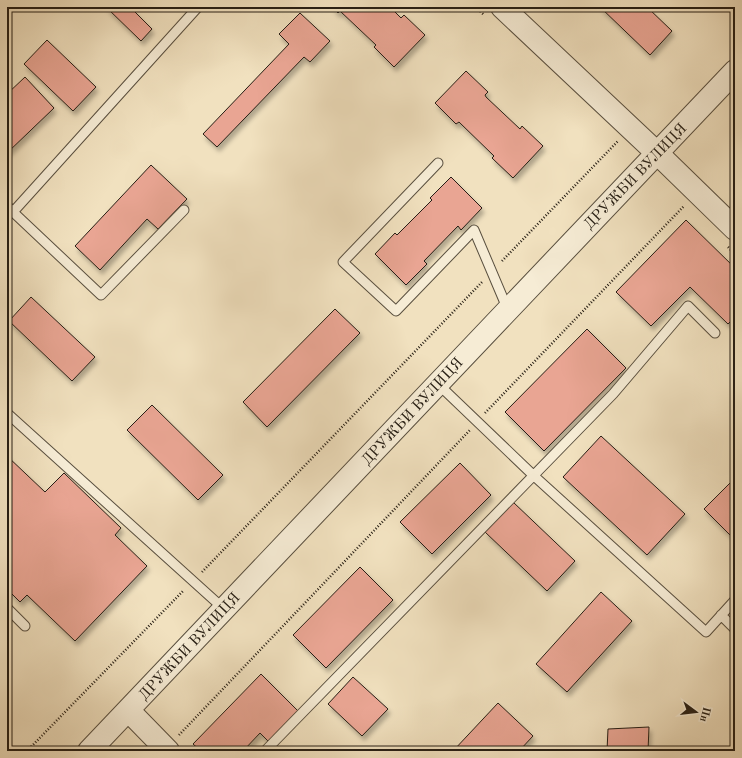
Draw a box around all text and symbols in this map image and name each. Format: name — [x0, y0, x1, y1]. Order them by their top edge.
street label: ДРУЖБИ ВУЛИЦЯ — [582, 121, 690, 233]
street label: ДРУЖБИ ВУЛИЦЯ — [360, 356, 467, 469]
street label: ДРУЖБИ ВУЛИЦЯ — [137, 591, 244, 704]
north arrow — [676, 692, 716, 732]
text: Пн — [697, 705, 711, 723]

